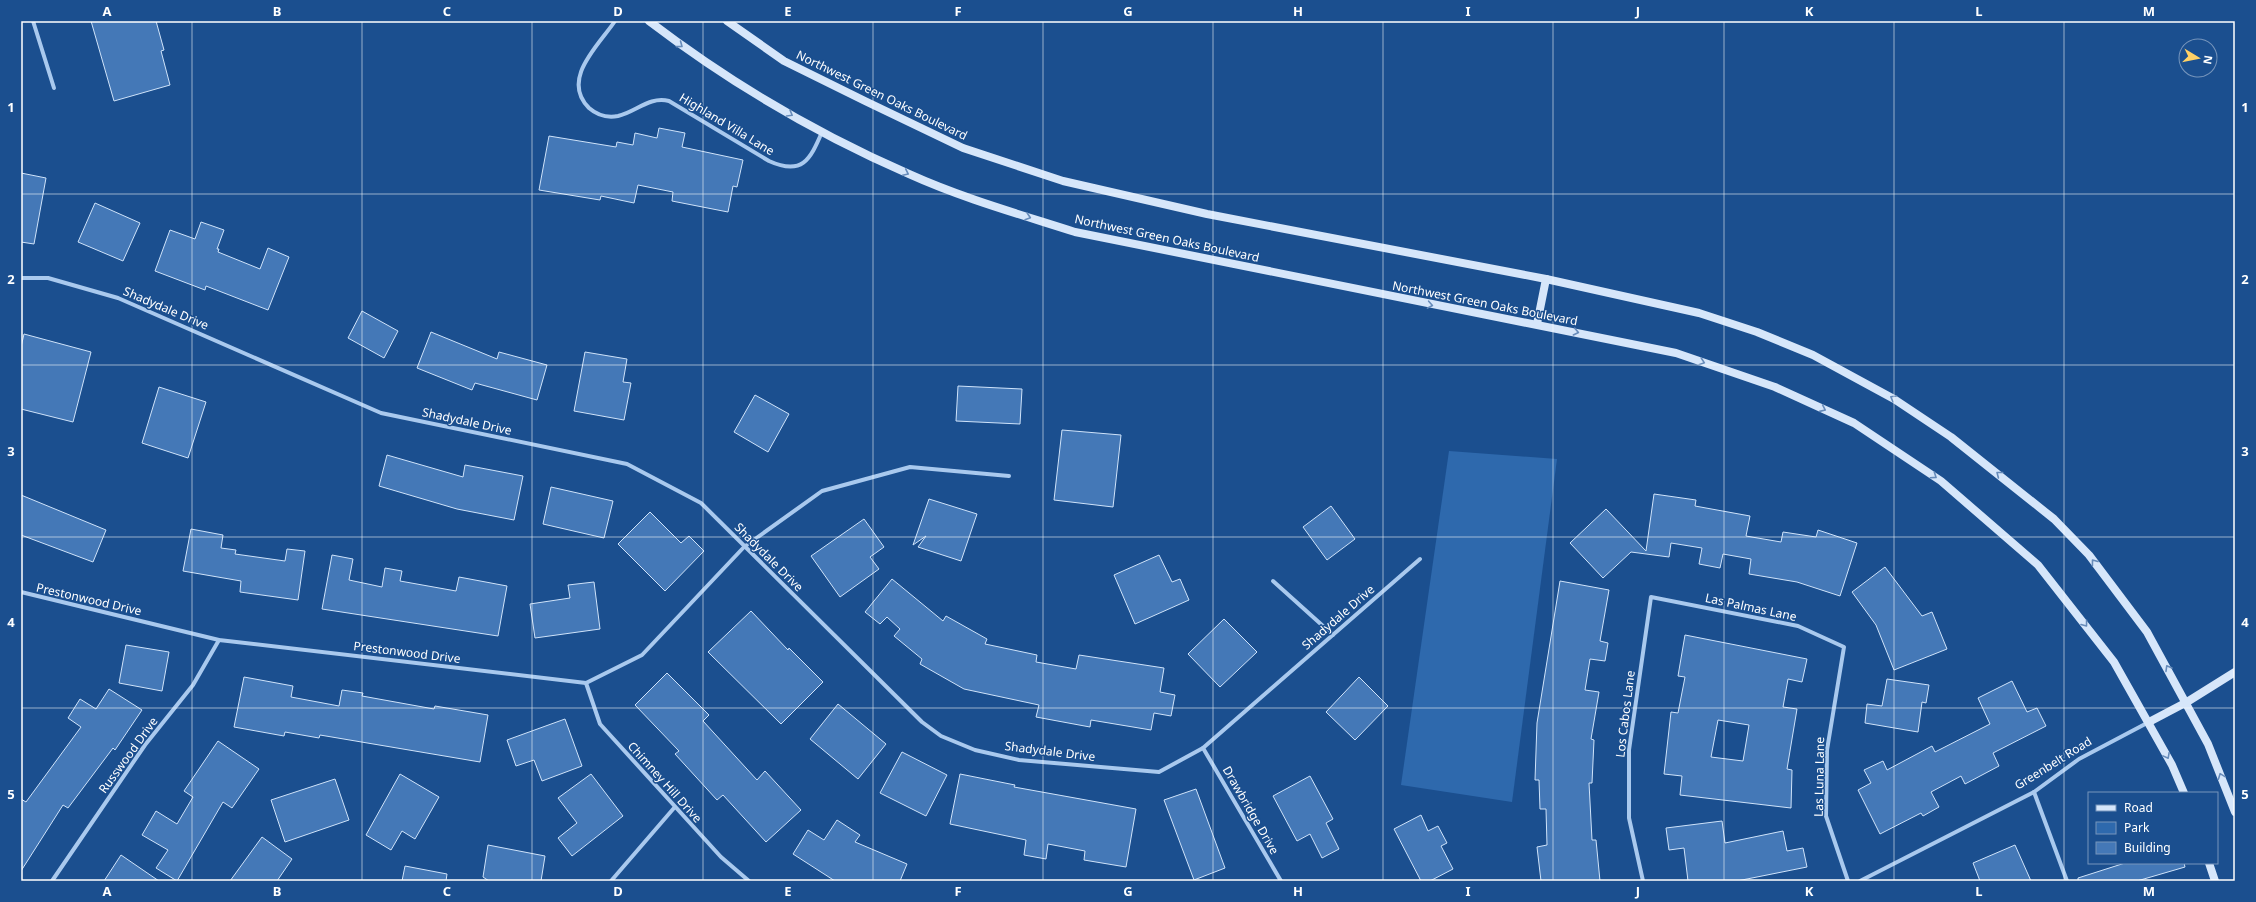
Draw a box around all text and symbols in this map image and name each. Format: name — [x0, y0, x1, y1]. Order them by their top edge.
text: A — [103, 2, 112, 20]
text: B — [273, 2, 281, 20]
text: C — [443, 2, 451, 20]
text: D — [613, 2, 623, 20]
text: E — [784, 2, 792, 20]
text: F — [954, 2, 962, 20]
text: G — [1123, 2, 1133, 20]
text: H — [1293, 2, 1303, 20]
text: I — [1465, 2, 1471, 20]
text: J — [1635, 2, 1640, 20]
text: K — [1805, 2, 1814, 20]
text: L — [1975, 2, 1983, 20]
text: M — [2143, 2, 2155, 20]
north arrow — [2178, 38, 2218, 78]
one-way arrow — [676, 40, 683, 47]
street label: Northwest Green Oaks Boulevard — [794, 46, 970, 144]
text: N — [2200, 54, 2217, 66]
street label: Highland Villa Lane — [676, 89, 778, 159]
text: 1 — [7, 98, 15, 116]
text: 1 — [2241, 98, 2249, 116]
one-way arrow — [786, 109, 793, 116]
one-way arrow — [902, 168, 909, 176]
street label: Northwest Green Oaks Boulevard — [1073, 210, 1261, 266]
one-way arrow — [1024, 212, 1031, 221]
text: 2 — [7, 270, 15, 288]
text: 2 — [2241, 270, 2249, 288]
street label: Northwest Green Oaks Boulevard — [1391, 277, 1579, 329]
street label: Shadydale Drive — [121, 282, 211, 334]
one-way arrow — [1427, 300, 1434, 308]
one-way arrow — [1573, 328, 1579, 336]
one-way arrow — [1698, 357, 1705, 366]
one-way arrow — [1890, 396, 1897, 403]
street label: Shadydale Drive — [421, 403, 514, 439]
one-way arrow — [1819, 404, 1827, 412]
text: 3 — [7, 442, 15, 460]
text: 3 — [2241, 442, 2249, 460]
one-way arrow — [1930, 471, 1937, 479]
one-way arrow — [1996, 471, 2003, 478]
street label: Shadydale Drive — [731, 519, 807, 595]
one-way arrow — [2091, 559, 2098, 566]
street label: Prestonwood Drive — [35, 579, 144, 619]
street label: Shadydale Drive — [1298, 581, 1378, 653]
street label: Las Palmas Lane — [1704, 589, 1798, 625]
text: 4 — [7, 613, 15, 631]
text: 4 — [2241, 613, 2249, 631]
one-way arrow — [2081, 619, 2088, 626]
street label: Prestonwood Drive — [353, 637, 462, 667]
one-way arrow — [2165, 665, 2172, 672]
street label: Los Cabos Lane — [1611, 669, 1639, 758]
street label: Russwood Drive — [95, 713, 162, 797]
street label: Greenbelt Road — [2011, 732, 2095, 794]
street label: Shadydale Drive — [1004, 737, 1096, 765]
street label: Las Luna Lane — [1810, 737, 1828, 817]
street label: Chimney Hill Drive — [624, 738, 706, 826]
one-way arrow — [2163, 752, 2170, 759]
street label: Drawbridge Drive — [1219, 763, 1283, 857]
one-way arrow — [2217, 772, 2225, 779]
text: 5 — [7, 785, 15, 803]
text: 5 — [2241, 785, 2249, 803]
legend — [2088, 792, 2218, 864]
text: Road — [2124, 799, 2153, 816]
text: Park — [2124, 819, 2150, 836]
text: Building — [2124, 839, 2171, 856]
text: A — [103, 882, 112, 900]
text: B — [273, 882, 281, 900]
text: C — [443, 882, 451, 900]
text: D — [613, 882, 623, 900]
text: E — [784, 882, 792, 900]
text: F — [954, 882, 962, 900]
text: G — [1123, 882, 1133, 900]
text: H — [1293, 882, 1303, 900]
text: I — [1465, 882, 1471, 900]
text: J — [1635, 882, 1640, 900]
text: K — [1805, 882, 1814, 900]
text: L — [1975, 882, 1983, 900]
text: M — [2143, 882, 2155, 900]

